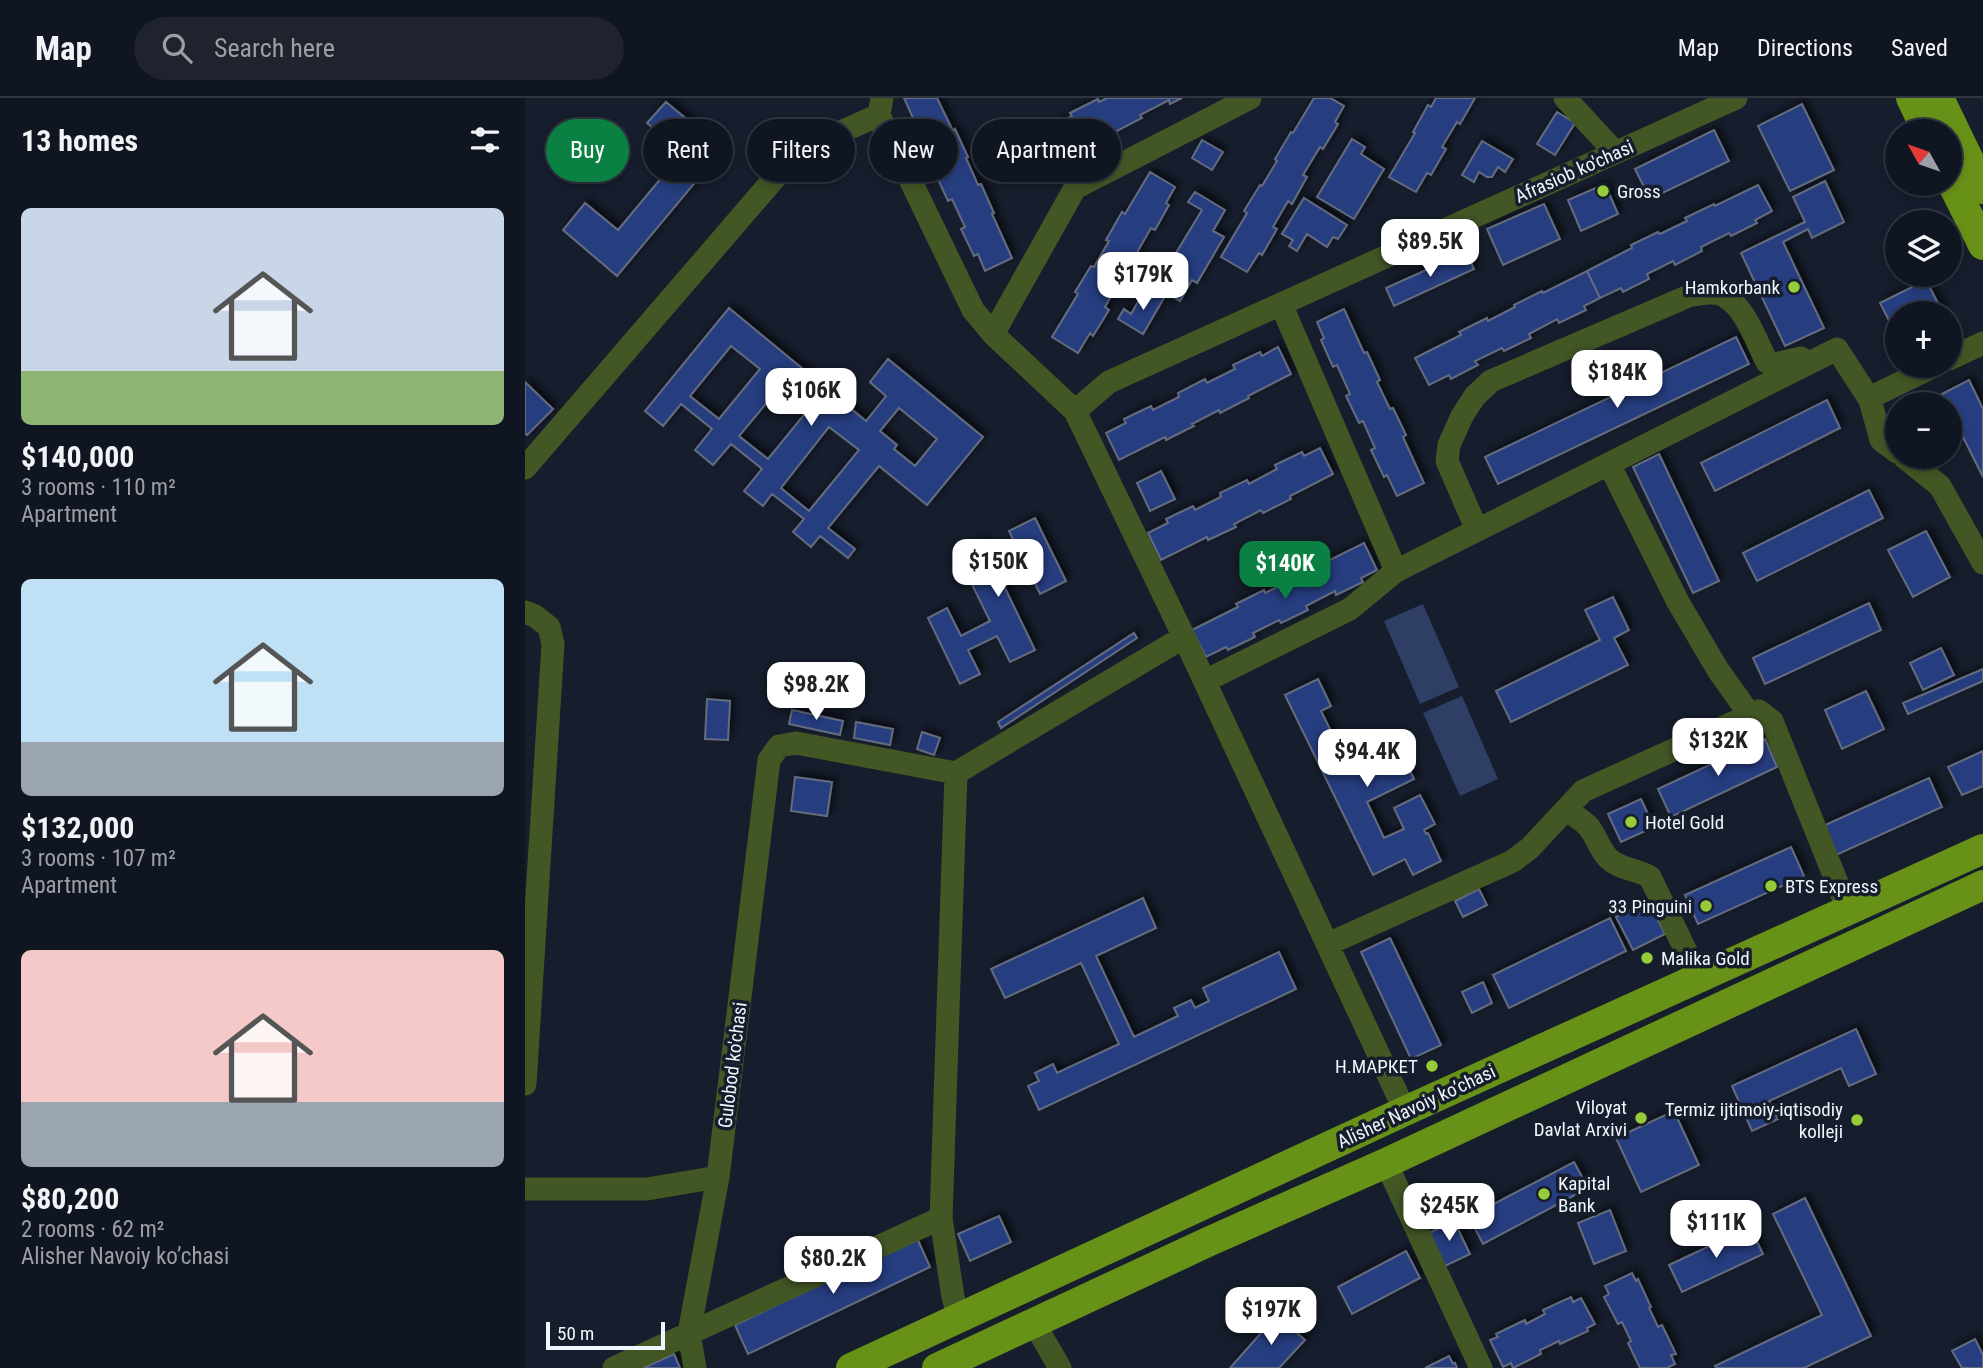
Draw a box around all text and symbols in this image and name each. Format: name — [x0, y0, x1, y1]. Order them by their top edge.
search box — [134, 17, 624, 80]
text: Map — [35, 29, 92, 68]
icon: search — [158, 29, 196, 67]
text: Search here — [214, 33, 335, 63]
text: Map — [1678, 34, 1719, 62]
text: Directions — [1757, 34, 1853, 62]
text: Saved — [1891, 34, 1948, 62]
chip: Buy — [546, 119, 629, 182]
chip: Rent — [643, 119, 733, 182]
chip: Filters — [747, 119, 855, 182]
chip: New — [869, 119, 958, 182]
chip: Apartment — [972, 119, 1121, 182]
north arrow — [1885, 119, 1962, 196]
map controls — [1885, 119, 1962, 469]
icon: filters — [466, 121, 504, 159]
text: 13 homes — [21, 123, 138, 158]
street label: Afrasiob ko'chasi — [1511, 135, 1637, 208]
place label: Gross — [1617, 180, 1661, 203]
marker: Gross — [1595, 183, 1611, 199]
button: layers — [1885, 210, 1962, 287]
pin: $89.5K — [1373, 220, 1487, 279]
text: $89.5K — [1397, 228, 1463, 255]
pin: $179K — [1094, 252, 1192, 312]
icon: home — [200, 253, 326, 379]
text: $179K — [1113, 261, 1173, 288]
place label: Hamkorbank — [1685, 276, 1780, 299]
marker: Hamkorbank — [1786, 279, 1802, 295]
button: + — [1885, 301, 1962, 378]
pin: $184K — [1568, 350, 1666, 410]
text: $184K — [1587, 359, 1647, 386]
pin: $106K — [762, 368, 860, 428]
text: $106K — [781, 377, 841, 404]
button: − — [1885, 392, 1962, 469]
text: $140,000 — [21, 439, 134, 474]
text: 3 rooms · 110 m² — [21, 474, 176, 501]
text: Apartment — [21, 501, 117, 528]
pin: $150K — [949, 540, 1047, 599]
pin: $140K — [1236, 542, 1334, 601]
text: $150K — [968, 548, 1028, 575]
text: $140K — [1255, 550, 1315, 577]
icon: home — [200, 624, 326, 750]
pin: $98.2K — [759, 662, 873, 722]
text: $98.2K — [783, 671, 849, 698]
pin: $132K — [1669, 718, 1767, 778]
text: $132K — [1688, 727, 1748, 754]
pin: $94.4K — [1310, 730, 1424, 789]
text: $94.4K — [1334, 738, 1400, 765]
text: $132,000 — [21, 810, 134, 845]
place label: Hotel Gold — [1645, 811, 1724, 834]
marker: Hotel Gold — [1623, 814, 1639, 830]
text: 3 rooms · 107 m² — [21, 845, 176, 872]
text: Apartment — [21, 872, 117, 899]
place label: BTS Express — [1785, 875, 1878, 898]
marker: BTS Express — [1763, 878, 1779, 894]
place label: 33 Pinguini — [1608, 895, 1692, 918]
marker: 33 Pinguini — [1698, 898, 1714, 914]
place label: Malika Gold — [1661, 947, 1750, 970]
marker: Malika Gold — [1639, 950, 1655, 966]
icon: home — [200, 995, 326, 1121]
street label: Gulobod ko'chasi — [713, 1001, 752, 1129]
place label: Н.МАРКЕТ — [1335, 1055, 1418, 1078]
marker: Н.МАРКЕТ — [1424, 1058, 1440, 1074]
street label: Alisher Navoiy ko’chasi — [1333, 1060, 1499, 1153]
place label: Viloyat Davlat Arxivi — [1534, 1096, 1627, 1141]
place label: Termiz ijtimoiy-iqtisodiy kolleji — [1665, 1098, 1843, 1143]
marker: Viloyat Davlat Arxivi — [1633, 1110, 1649, 1126]
marker: Termiz ijtimoiy-iqtisodiy kolleji — [1849, 1112, 1865, 1128]
place label: Kapital Bank — [1558, 1172, 1610, 1217]
text: $80,200 — [21, 1181, 119, 1216]
pin: $245K — [1400, 1184, 1498, 1243]
marker: Kapital Bank — [1536, 1186, 1552, 1202]
text: $245K — [1419, 1192, 1479, 1219]
pin: $111K — [1667, 1200, 1765, 1260]
text: $111K — [1686, 1209, 1746, 1236]
text: 2 rooms · 62 m² — [21, 1216, 164, 1243]
pin: $80.2K — [776, 1236, 890, 1296]
text: Alisher Navoiy ko’chasi — [21, 1243, 229, 1270]
text: $80.2K — [800, 1245, 866, 1272]
pin: $197K — [1222, 1288, 1320, 1347]
text: $197K — [1241, 1296, 1301, 1323]
scale bar — [546, 1319, 665, 1351]
text: 50 m — [557, 1322, 594, 1345]

